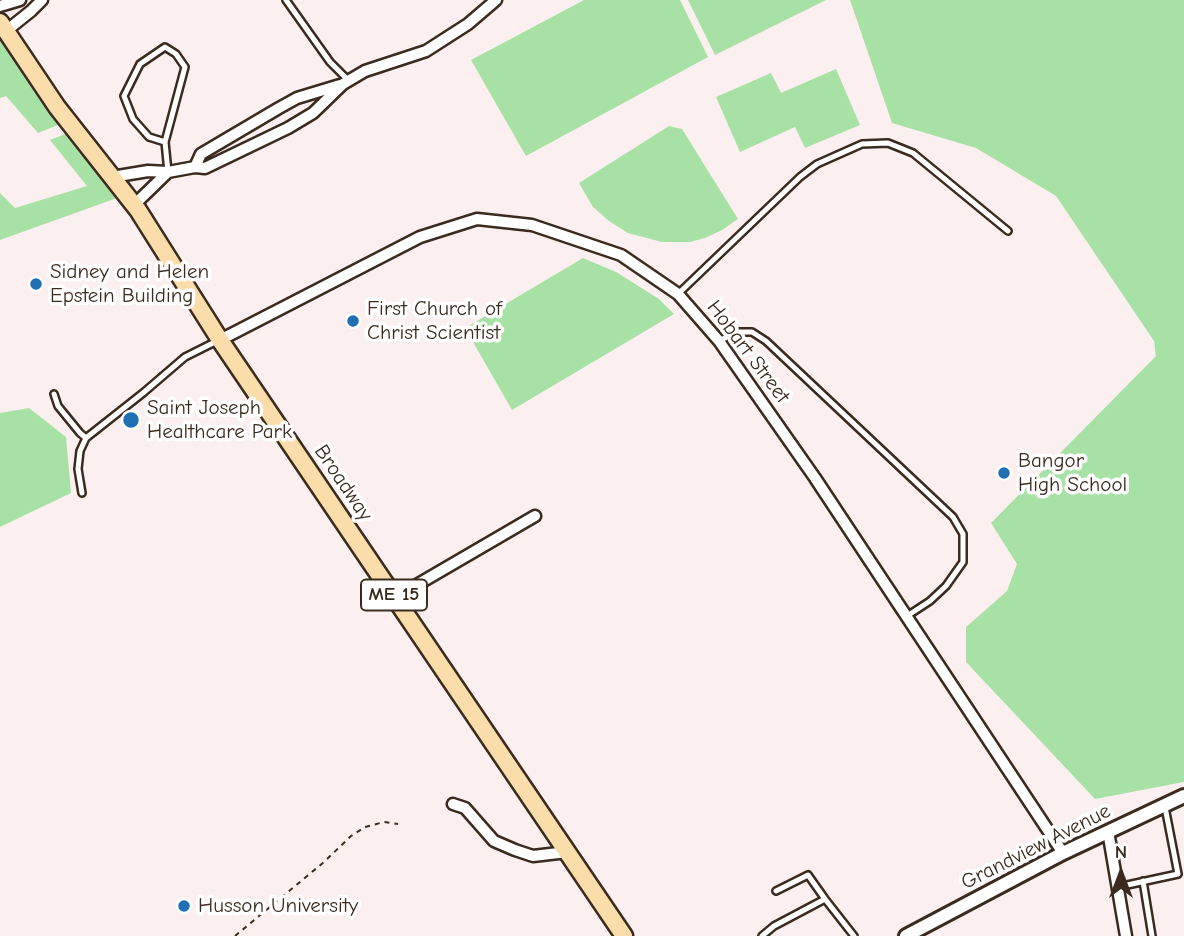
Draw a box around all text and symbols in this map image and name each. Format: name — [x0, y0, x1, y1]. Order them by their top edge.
place label: Sidney and Helen Epstein Building — [50, 259, 209, 309]
marker: Sidney and Helen Epstein Building — [28, 276, 44, 292]
place label: First Church of Christ Scientist — [367, 296, 502, 346]
street label: Hobart Street — [701, 296, 795, 408]
marker: First Church of Christ Scientist — [345, 313, 361, 329]
place label: Saint Joseph Healthcare Park — [147, 395, 292, 445]
marker: Saint Joseph Healthcare Park — [121, 410, 141, 430]
street label: Broadway — [308, 440, 378, 526]
place label: Bangor High School — [1018, 448, 1127, 498]
marker: Bangor High School — [996, 465, 1012, 481]
road number: ME 15 — [361, 580, 427, 610]
street label: Grandview Avenue — [957, 799, 1115, 895]
north arrow — [1086, 838, 1156, 908]
text: N — [1115, 841, 1127, 863]
place label: Husson University — [198, 893, 358, 919]
marker: Husson University — [176, 898, 192, 914]

